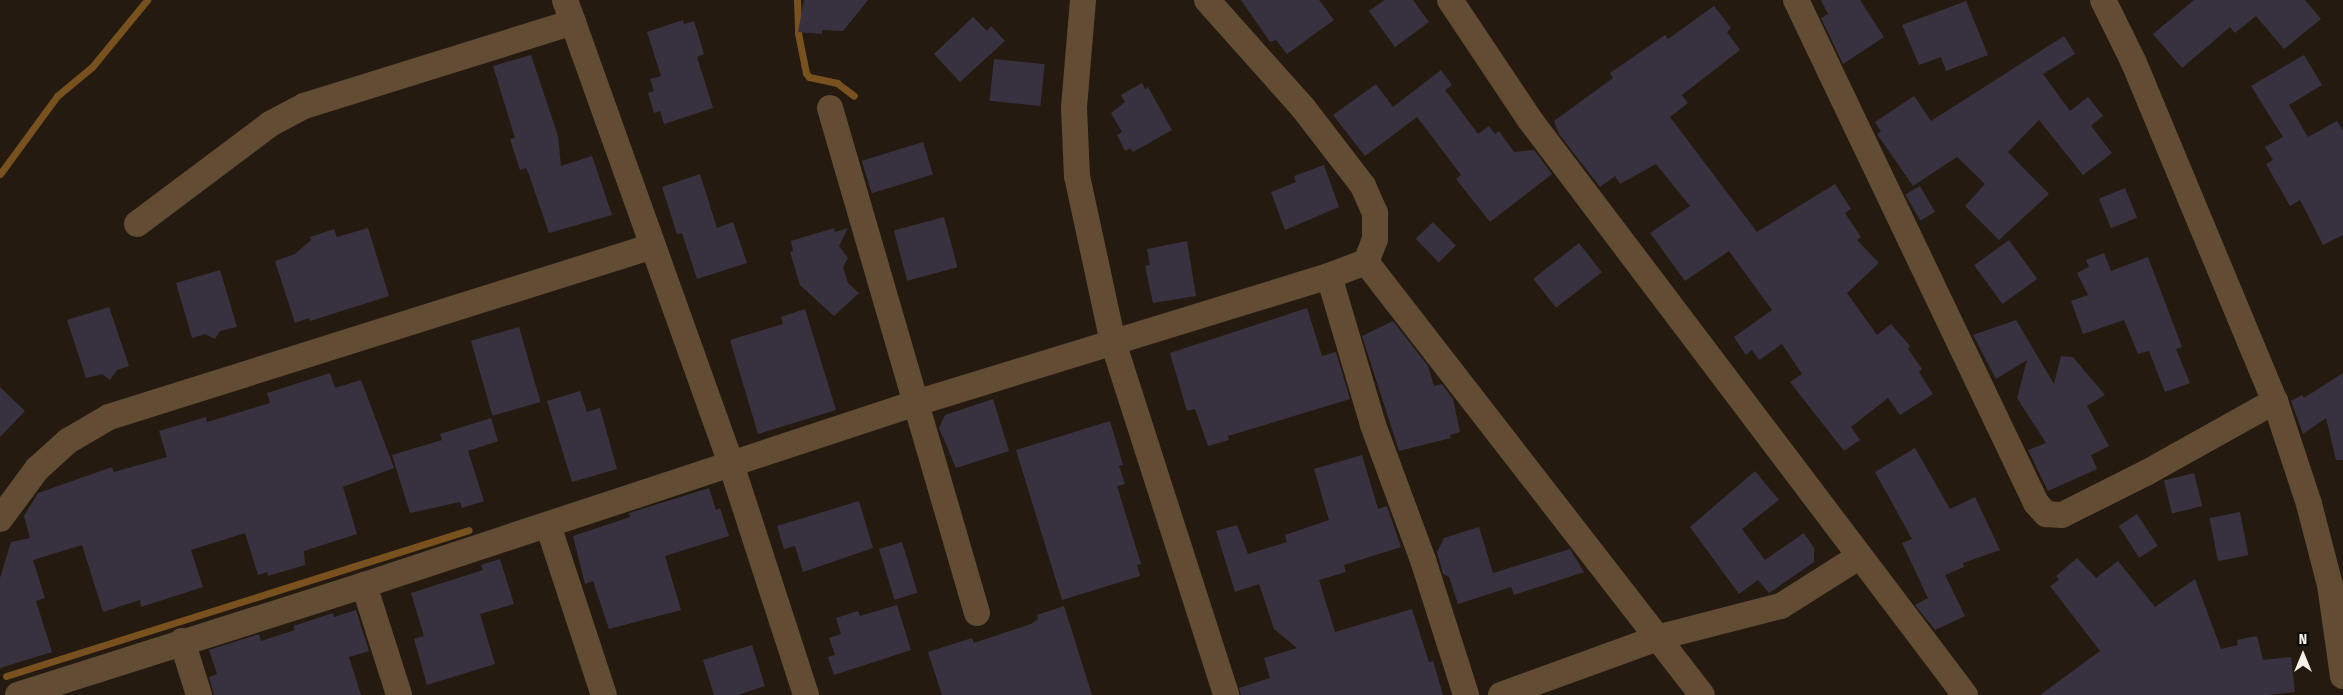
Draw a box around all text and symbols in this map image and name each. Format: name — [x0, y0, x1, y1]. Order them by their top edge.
north arrow — [2278, 630, 2328, 680]
text: N — [2299, 631, 2307, 648]

